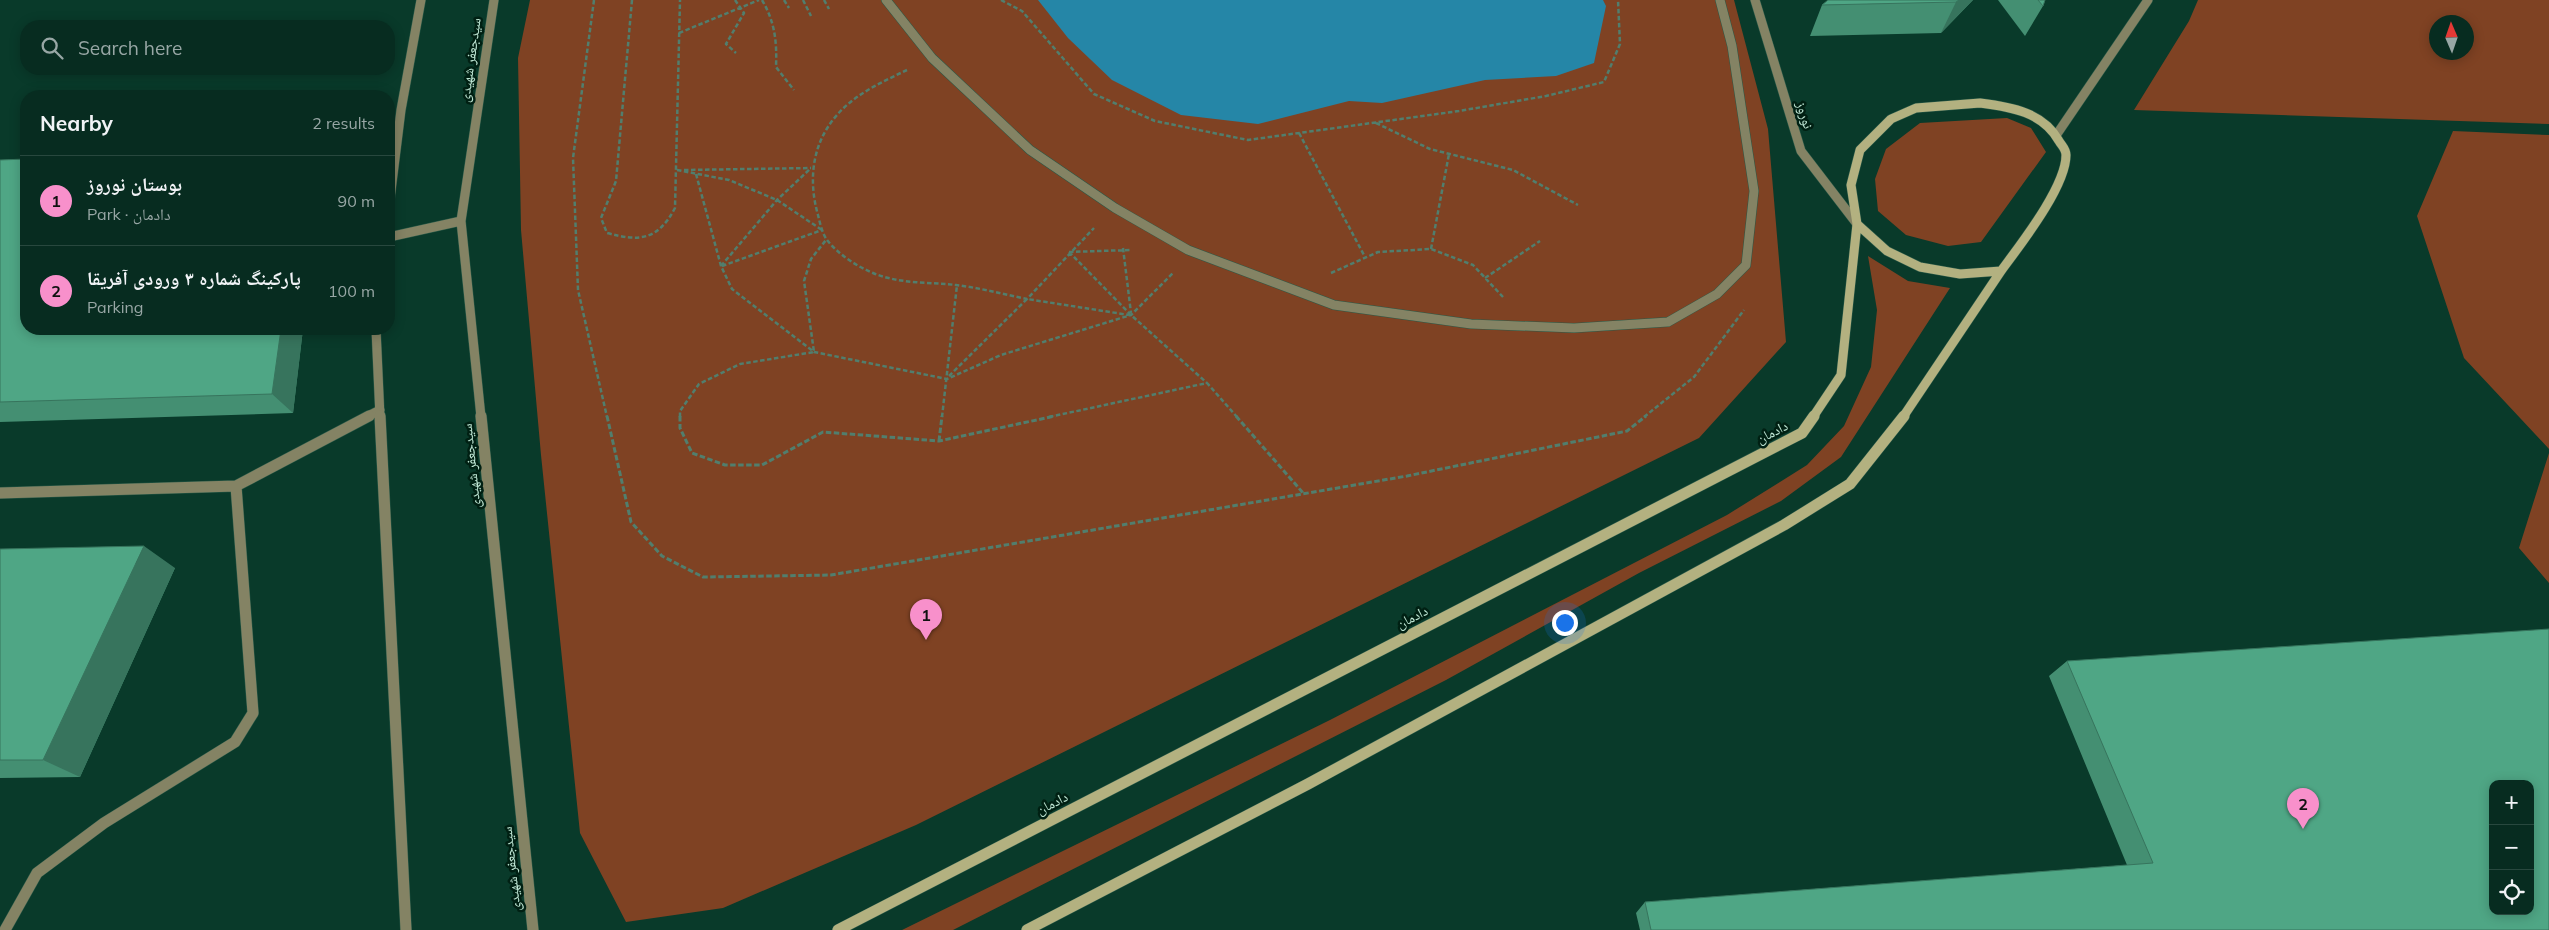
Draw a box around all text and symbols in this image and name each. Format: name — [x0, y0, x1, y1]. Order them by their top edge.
north arrow — [2429, 15, 2474, 60]
street label: سیدجعفر شهیدی — [455, 17, 485, 103]
search box — [20, 20, 395, 75]
icon: search — [38, 34, 66, 62]
text: Search here — [78, 36, 182, 60]
street label: نوروز — [1792, 98, 1818, 131]
text: Nearby — [40, 110, 113, 136]
text: 2 results — [312, 113, 375, 133]
text: بوستان نوروز — [87, 172, 182, 196]
text: 1 — [51, 191, 61, 211]
text: 90 m — [338, 191, 375, 211]
text: Park · دادمان — [87, 204, 171, 224]
text: پارکینگ شماره ۳ ورودی آفریقا — [87, 266, 301, 290]
text: 2 — [51, 281, 61, 301]
text: 100 m — [328, 281, 375, 301]
text: Parking — [87, 297, 144, 317]
street label: دادمان — [1753, 416, 1791, 448]
street label: سیدجعفر شهیدی — [458, 423, 484, 509]
pin: 1 — [910, 599, 942, 640]
street label: دادمان — [1393, 601, 1431, 633]
your location — [1552, 610, 1578, 636]
map controls — [2489, 780, 2534, 915]
button: + — [2489, 780, 2534, 825]
street label: دادمان — [1033, 787, 1071, 819]
pin: 2 — [2287, 788, 2319, 829]
button: − — [2489, 825, 2534, 870]
street label: سیدجعفر شهیدی — [498, 826, 524, 912]
button: locate — [2489, 870, 2534, 915]

